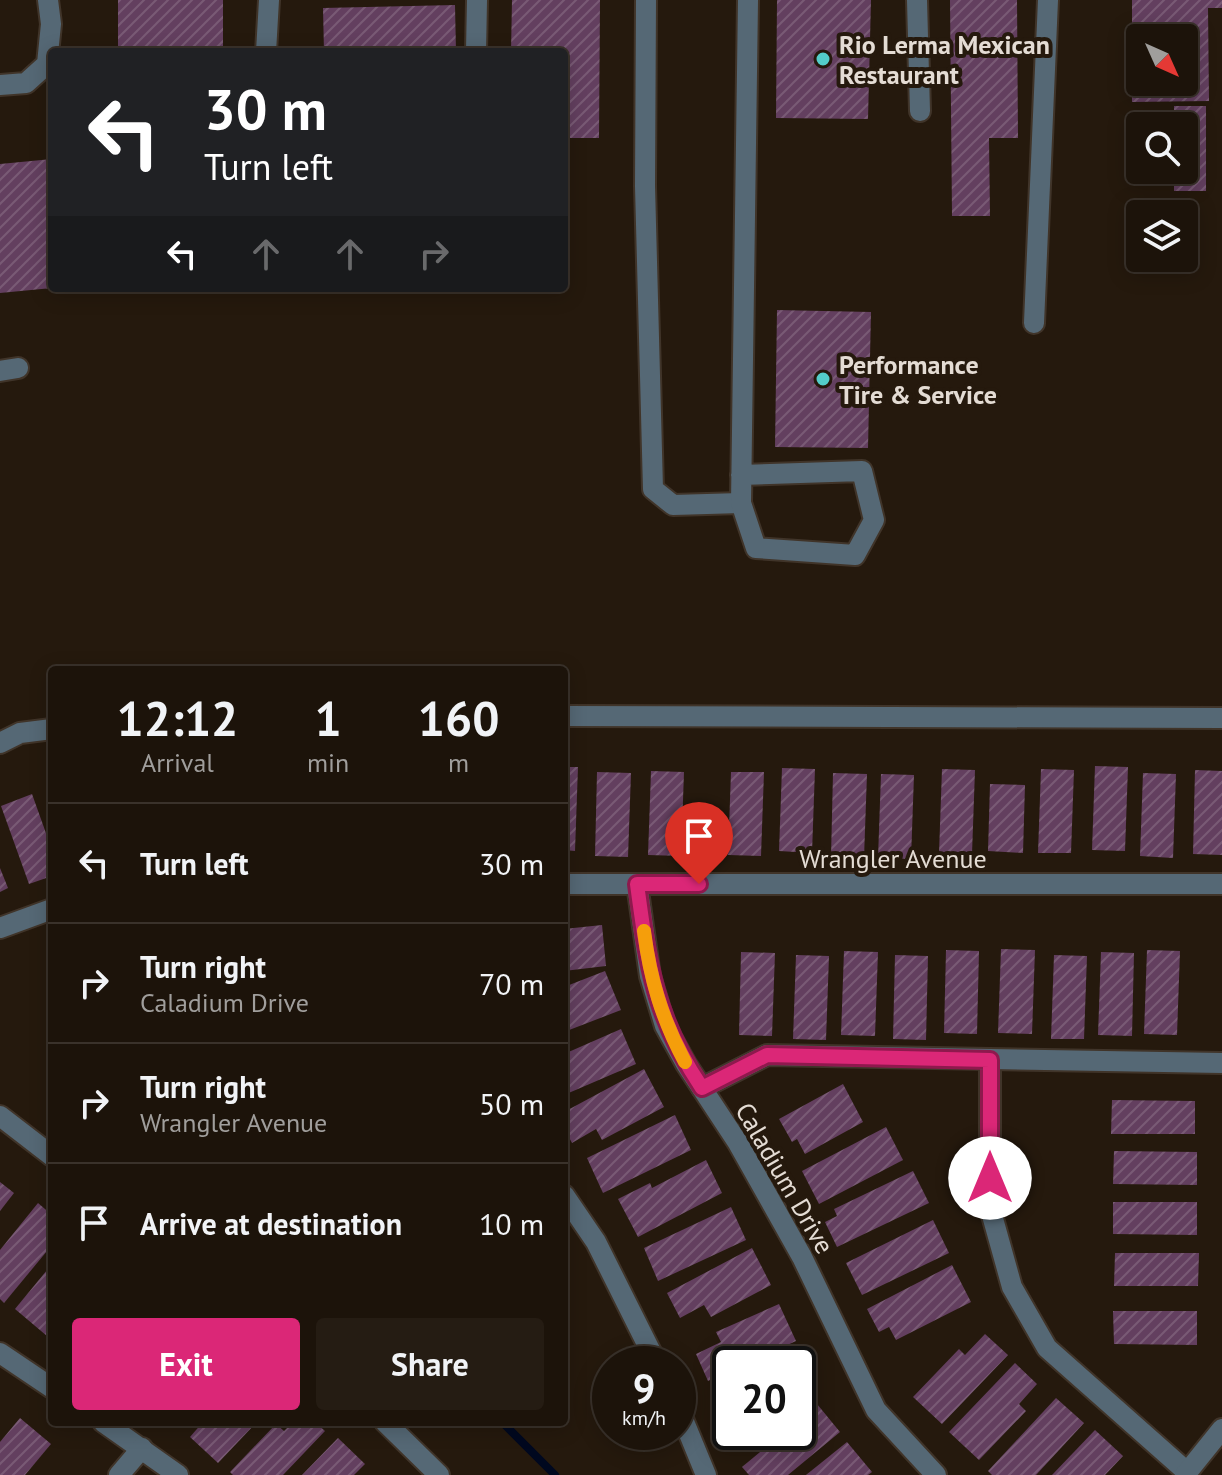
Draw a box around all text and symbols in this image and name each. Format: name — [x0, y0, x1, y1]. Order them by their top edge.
north arrow — [1126, 24, 1198, 96]
map controls — [1126, 24, 1198, 272]
place label: Rio Lerma Mexican Restaurant — [839, 28, 1050, 91]
marker: Rio Lerma Mexican Restaurant — [814, 50, 832, 68]
text: 30 m — [204, 73, 327, 145]
icon: left — [72, 80, 176, 184]
button: search — [1126, 112, 1198, 184]
text: Turn left — [204, 143, 333, 190]
button: layers — [1126, 200, 1198, 272]
icon: left — [160, 232, 204, 276]
icon: ahead — [244, 232, 288, 276]
icon: ahead — [328, 232, 372, 276]
icon: right — [412, 232, 456, 276]
place label: Performance Tire & Service — [839, 348, 997, 411]
marker: Performance Tire & Service — [814, 370, 832, 388]
text: 12:12 — [117, 687, 238, 749]
text: 1 — [314, 687, 342, 749]
text: 160 — [418, 687, 499, 749]
text: Arrival — [141, 746, 214, 779]
text: min — [307, 746, 349, 779]
text: m — [448, 746, 469, 779]
pin — [665, 802, 733, 884]
icon: arrive — [677, 814, 721, 858]
icon: left — [72, 841, 116, 885]
street label: Wrangler Avenue — [799, 842, 987, 875]
text: Turn left — [140, 844, 248, 883]
text: 30 m — [479, 844, 544, 883]
text: Turn right — [140, 947, 266, 986]
icon: right — [72, 961, 116, 1005]
text: 70 m — [479, 964, 544, 1003]
text: Caladium Drive — [140, 986, 309, 1019]
text: Turn right — [140, 1067, 266, 1106]
icon: right — [72, 1081, 116, 1125]
text: 50 m — [479, 1084, 544, 1123]
street label: Caladium Drive — [728, 1097, 842, 1259]
text: Wrangler Avenue — [140, 1106, 327, 1139]
position arrow — [948, 1136, 1032, 1220]
icon: arrive — [72, 1201, 116, 1245]
text: Arrive at destination — [140, 1204, 402, 1243]
text: 10 m — [479, 1204, 544, 1243]
button: Exit — [72, 1318, 300, 1410]
button: Share — [316, 1318, 544, 1410]
speed limit sign: 20 — [712, 1346, 816, 1450]
text: 9 — [633, 1362, 655, 1414]
text: km/h — [622, 1405, 666, 1431]

